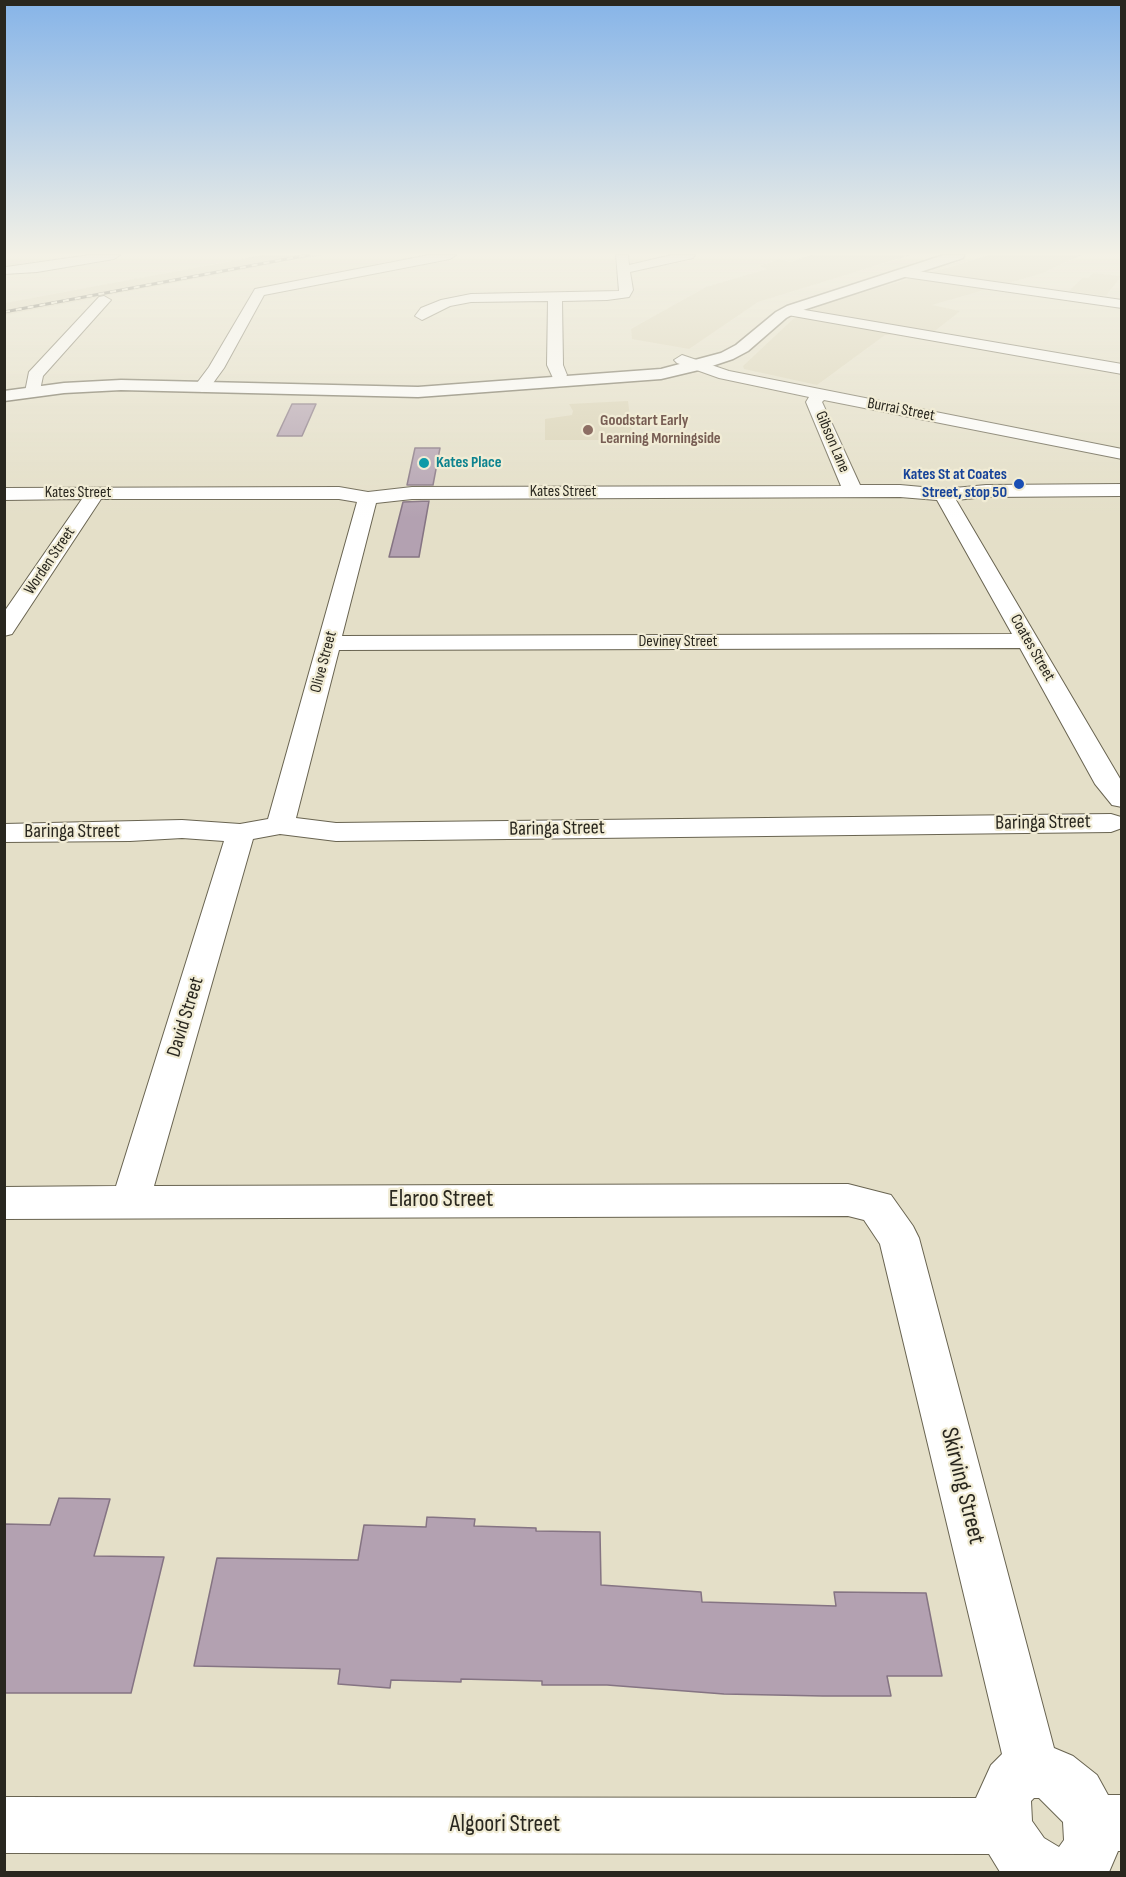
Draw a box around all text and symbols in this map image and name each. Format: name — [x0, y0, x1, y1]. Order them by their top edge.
street label: Burrai Street — [866, 394, 936, 426]
street label: Gibson Lane — [811, 408, 853, 476]
place label: Goodstart Early Learning Morningside — [600, 411, 721, 449]
marker: Goodstart Early Learning Morningside — [581, 423, 595, 437]
place label: Kates Place — [436, 453, 501, 473]
marker: Kates Place — [417, 456, 431, 470]
place label: Kates St at Coates Street, stop 50 — [903, 465, 1007, 503]
marker: Kates St at Coates Street, stop 50 — [1012, 477, 1026, 491]
street label: Kates Street — [530, 482, 596, 502]
street label: Kates Street — [45, 483, 111, 503]
street label: Worden Street — [20, 524, 80, 598]
street label: Coates Street — [1005, 611, 1059, 685]
street label: Olive Street — [307, 629, 341, 695]
street label: Deviney Street — [638, 632, 718, 652]
street label: Baringa Street — [995, 810, 1091, 836]
street label: Baringa Street — [509, 816, 605, 842]
street label: Baringa Street — [24, 820, 120, 844]
street label: David Street — [162, 974, 210, 1060]
street label: Elaroo Street — [389, 1186, 493, 1214]
street label: Skirving Street — [934, 1425, 990, 1547]
street label: Algoori Street — [450, 1811, 560, 1839]

